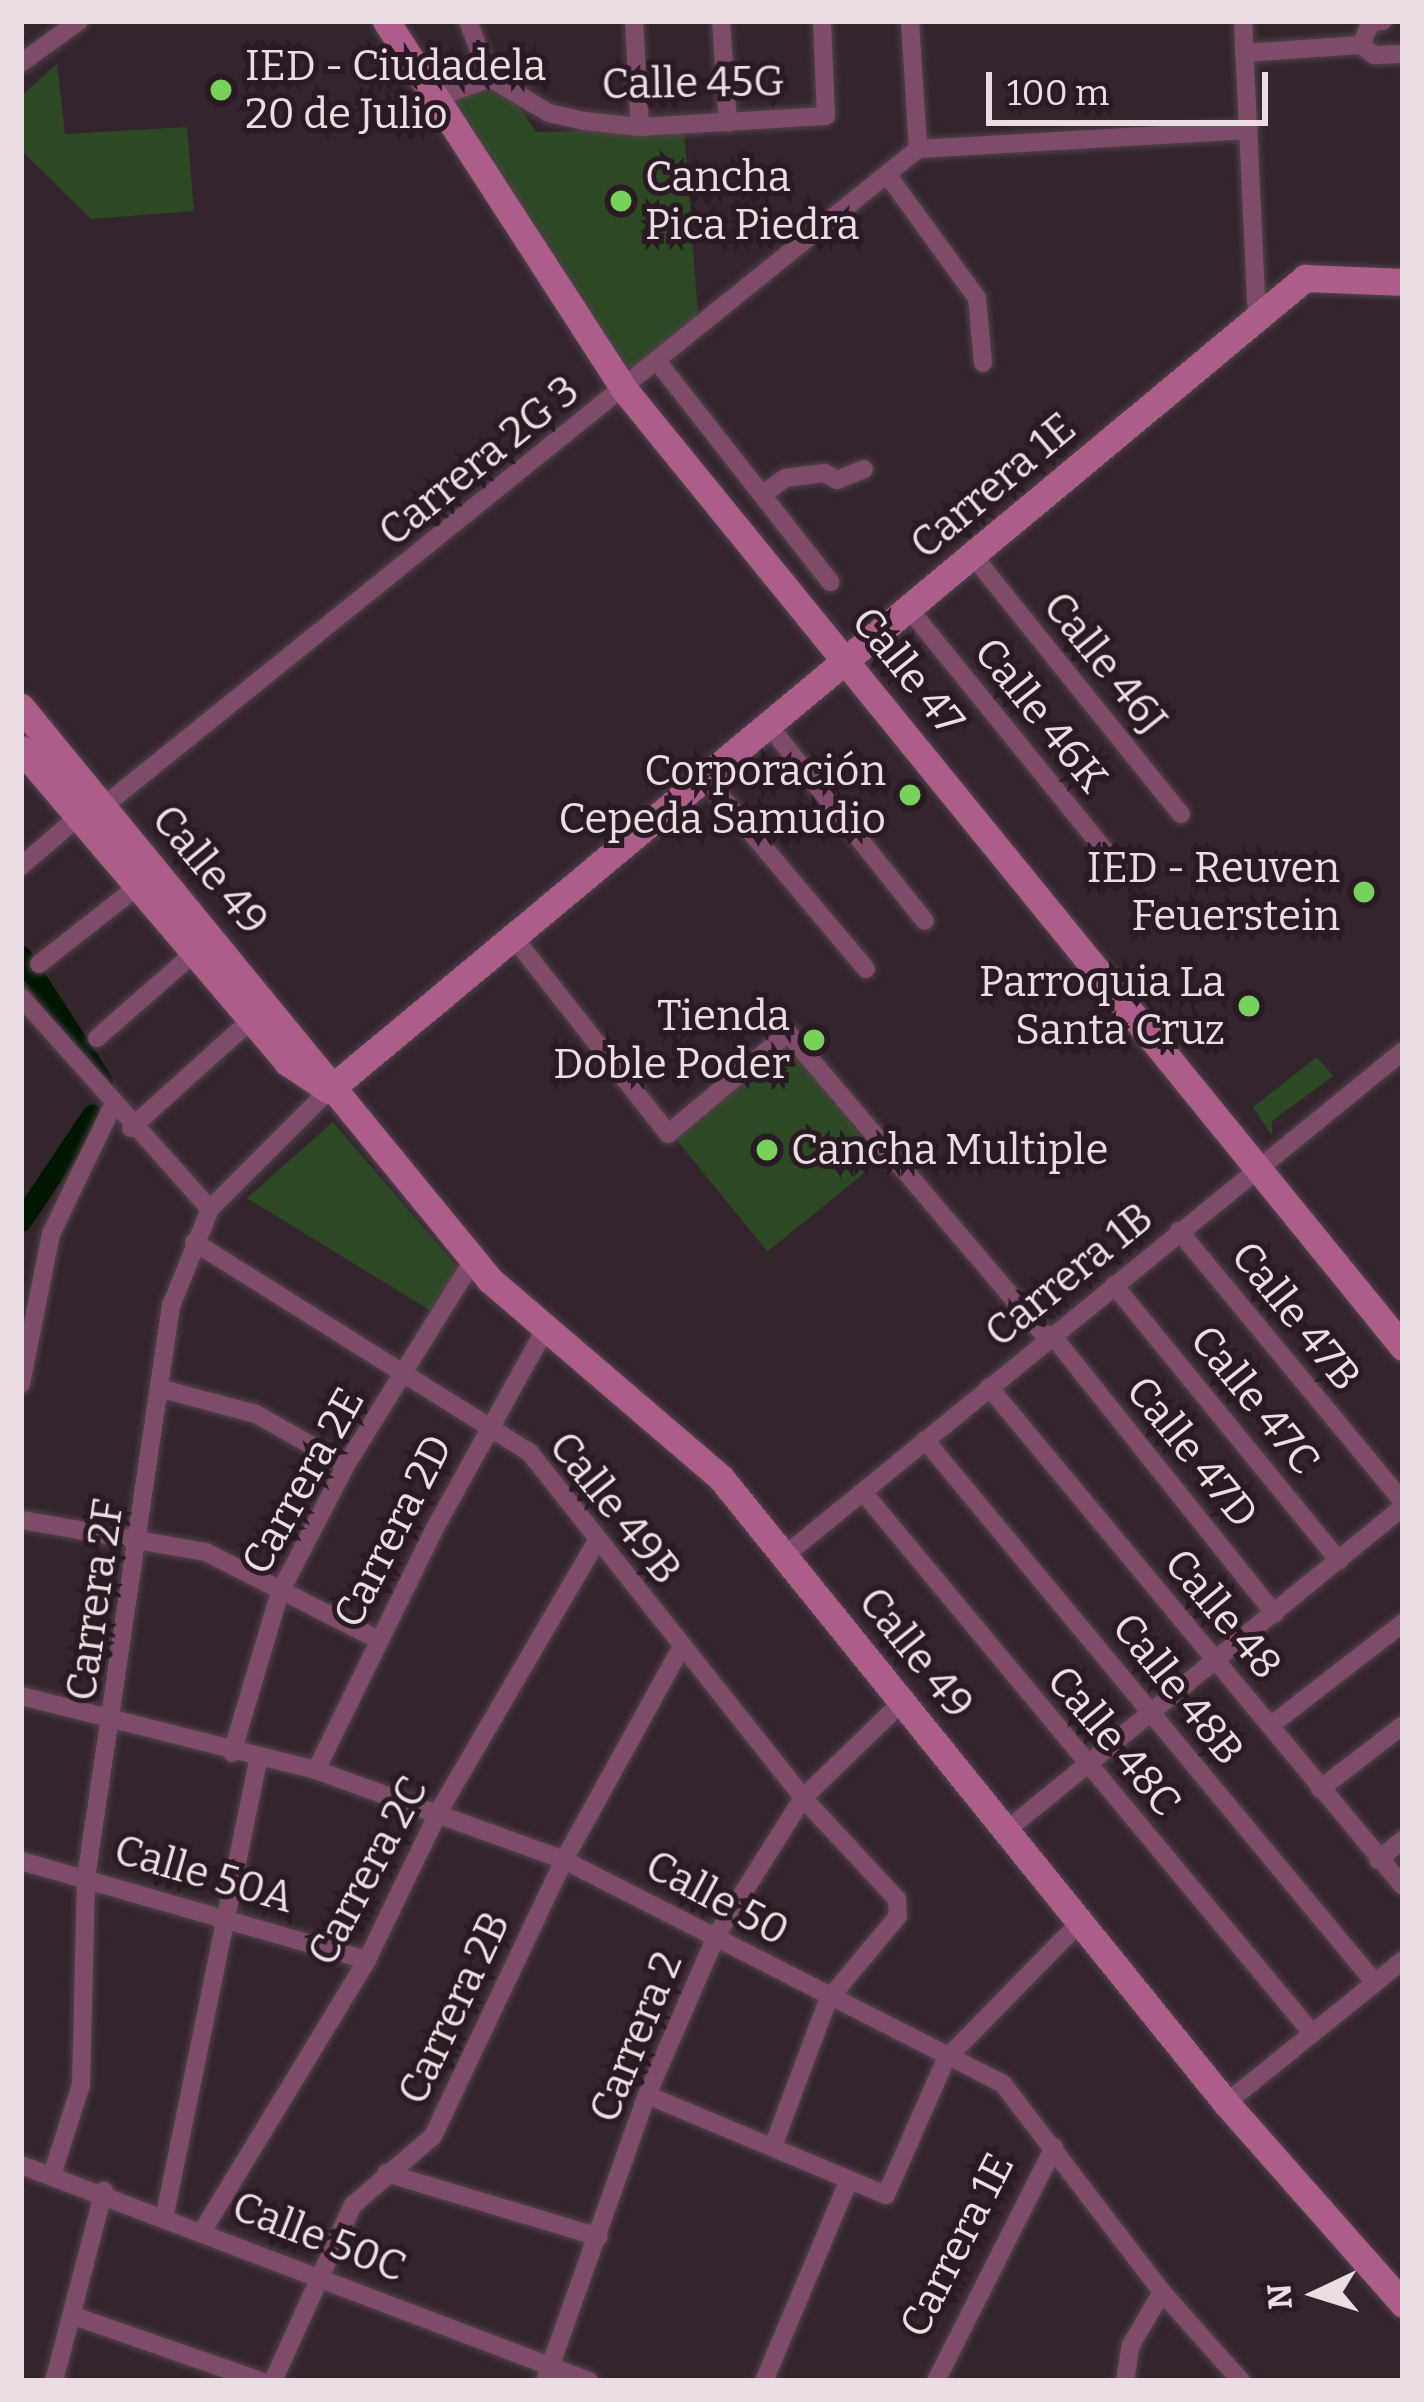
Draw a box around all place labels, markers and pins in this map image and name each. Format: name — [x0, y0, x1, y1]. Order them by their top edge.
place label: IED - Ciudadela 20 de Julio — [245, 41, 546, 140]
marker: IED - Ciudadela 20 de Julio — [208, 77, 234, 103]
place label: Cancha Pica Piedra — [645, 152, 859, 250]
marker: Cancha Pica Piedra — [608, 188, 634, 214]
place label: Corporación Cepeda Samudio — [558, 746, 886, 844]
marker: Corporación Cepeda Samudio — [897, 782, 923, 808]
place label: IED - Reuven Feuerstein — [1087, 843, 1340, 942]
marker: IED - Reuven Feuerstein — [1351, 879, 1377, 905]
place label: Parroquia La Santa Cruz — [979, 957, 1225, 1056]
place label: Tienda Doble Poder — [553, 991, 790, 1090]
marker: Parroquia La Santa Cruz — [1236, 993, 1262, 1019]
marker: Tienda Doble Poder — [801, 1027, 827, 1053]
place label: Cancha Multiple — [791, 1125, 1108, 1175]
marker: Cancha Multiple — [754, 1137, 780, 1163]

